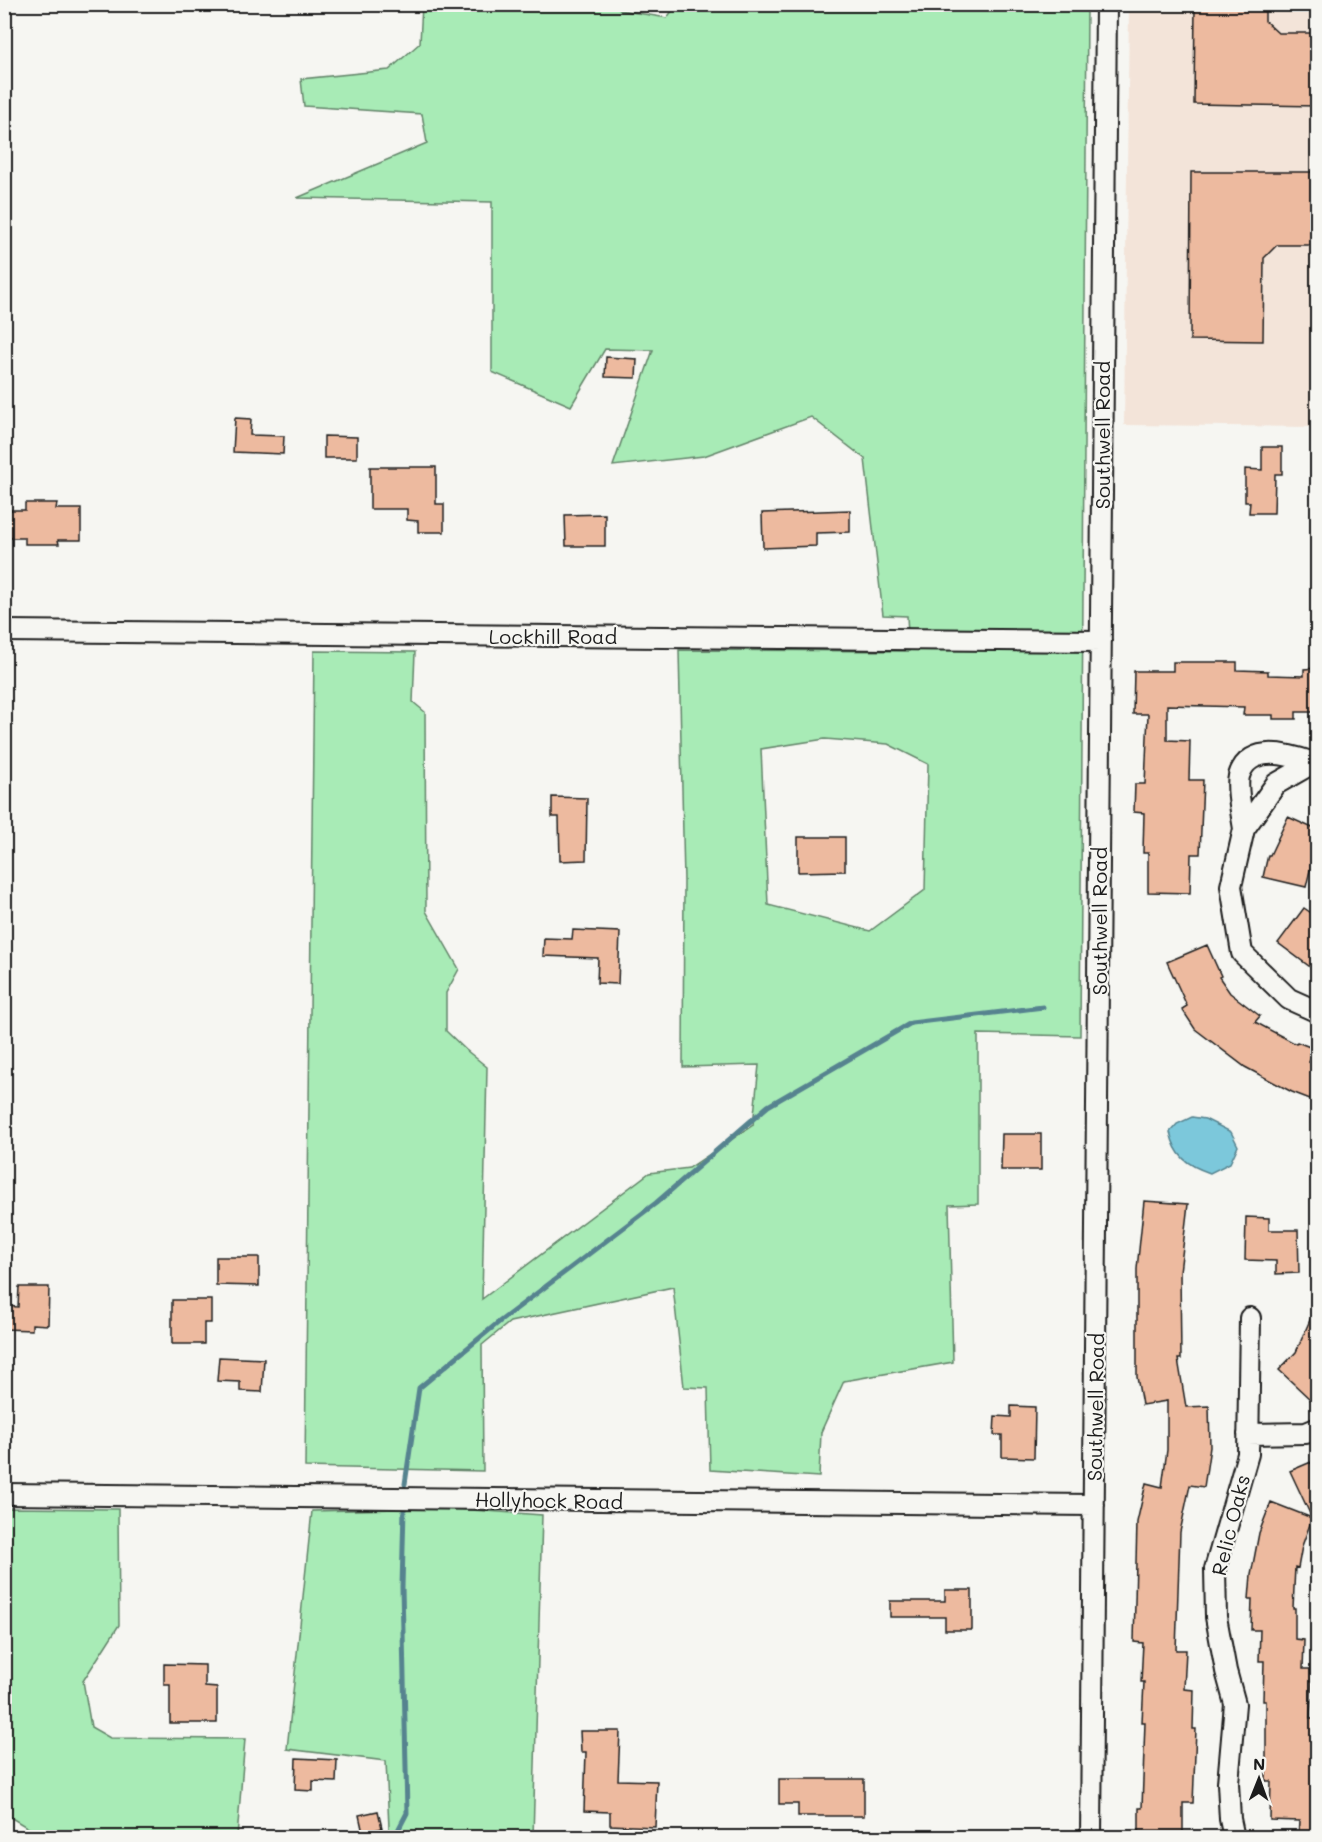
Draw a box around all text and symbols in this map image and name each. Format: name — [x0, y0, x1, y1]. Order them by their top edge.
street label: Southwell Road — [1089, 361, 1115, 509]
street label: Lockhill Road — [489, 623, 617, 649]
street label: Southwell Road — [1086, 847, 1112, 995]
street label: Southwell Road — [1081, 1333, 1109, 1481]
street label: Relic Oaks — [1205, 1472, 1255, 1578]
street label: Hollyhock Road — [475, 1486, 623, 1514]
north arrow — [1229, 1749, 1289, 1809]
text: N — [1253, 1753, 1266, 1774]

